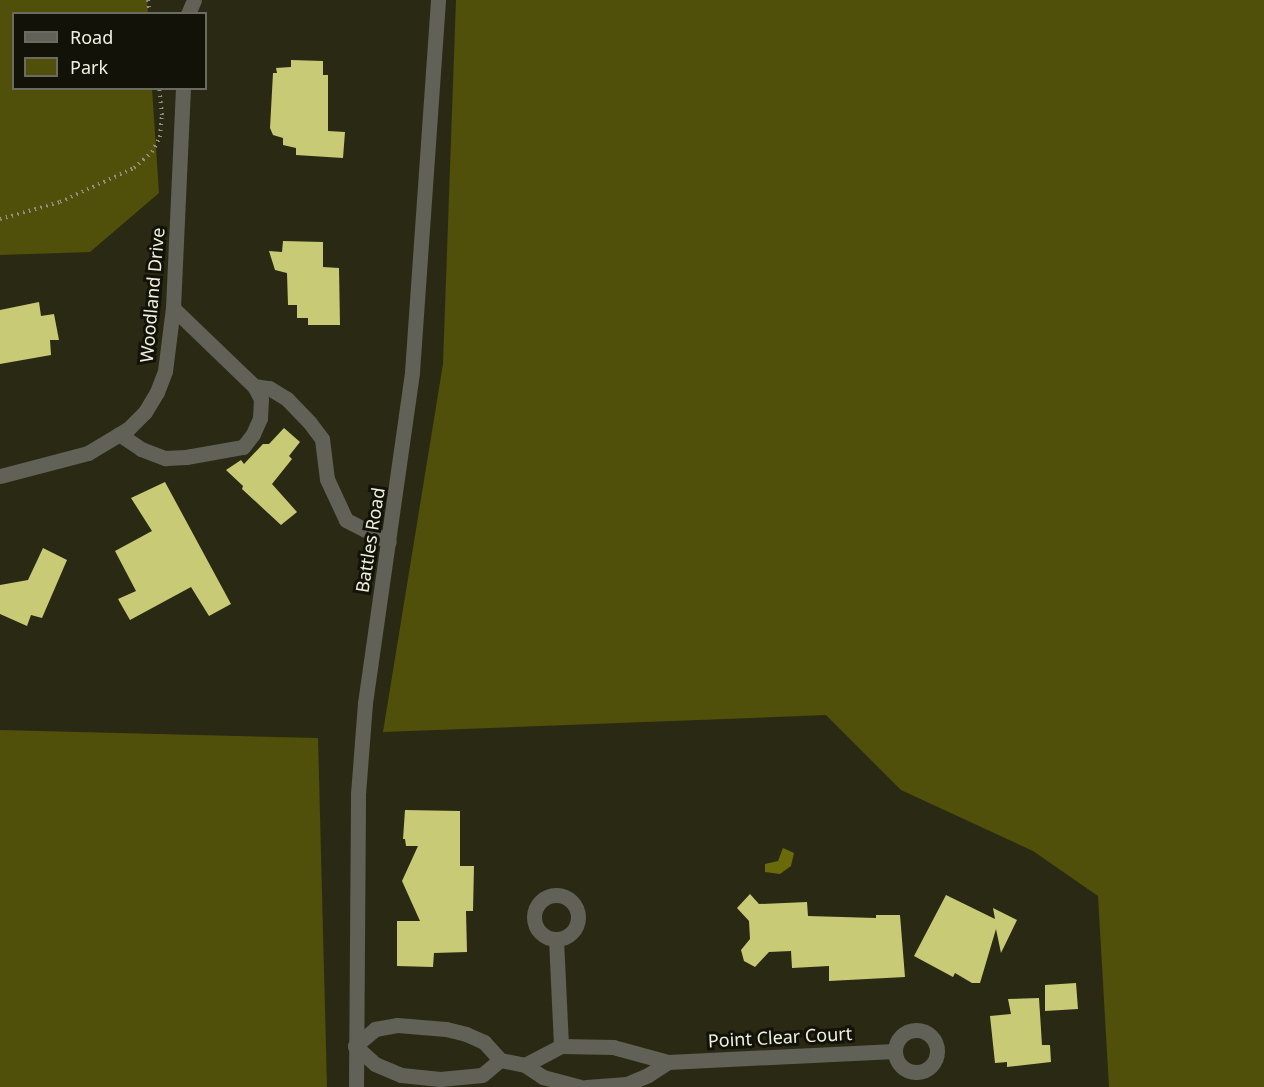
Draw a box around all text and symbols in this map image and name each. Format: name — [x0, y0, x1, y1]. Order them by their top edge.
legend — [12, 12, 207, 90]
text: Road — [70, 25, 113, 49]
text: Park — [70, 55, 108, 79]
street label: Woodland Drive — [135, 227, 169, 363]
street label: Battles Road — [351, 486, 389, 594]
street label: Point Clear Court — [707, 1022, 853, 1052]

